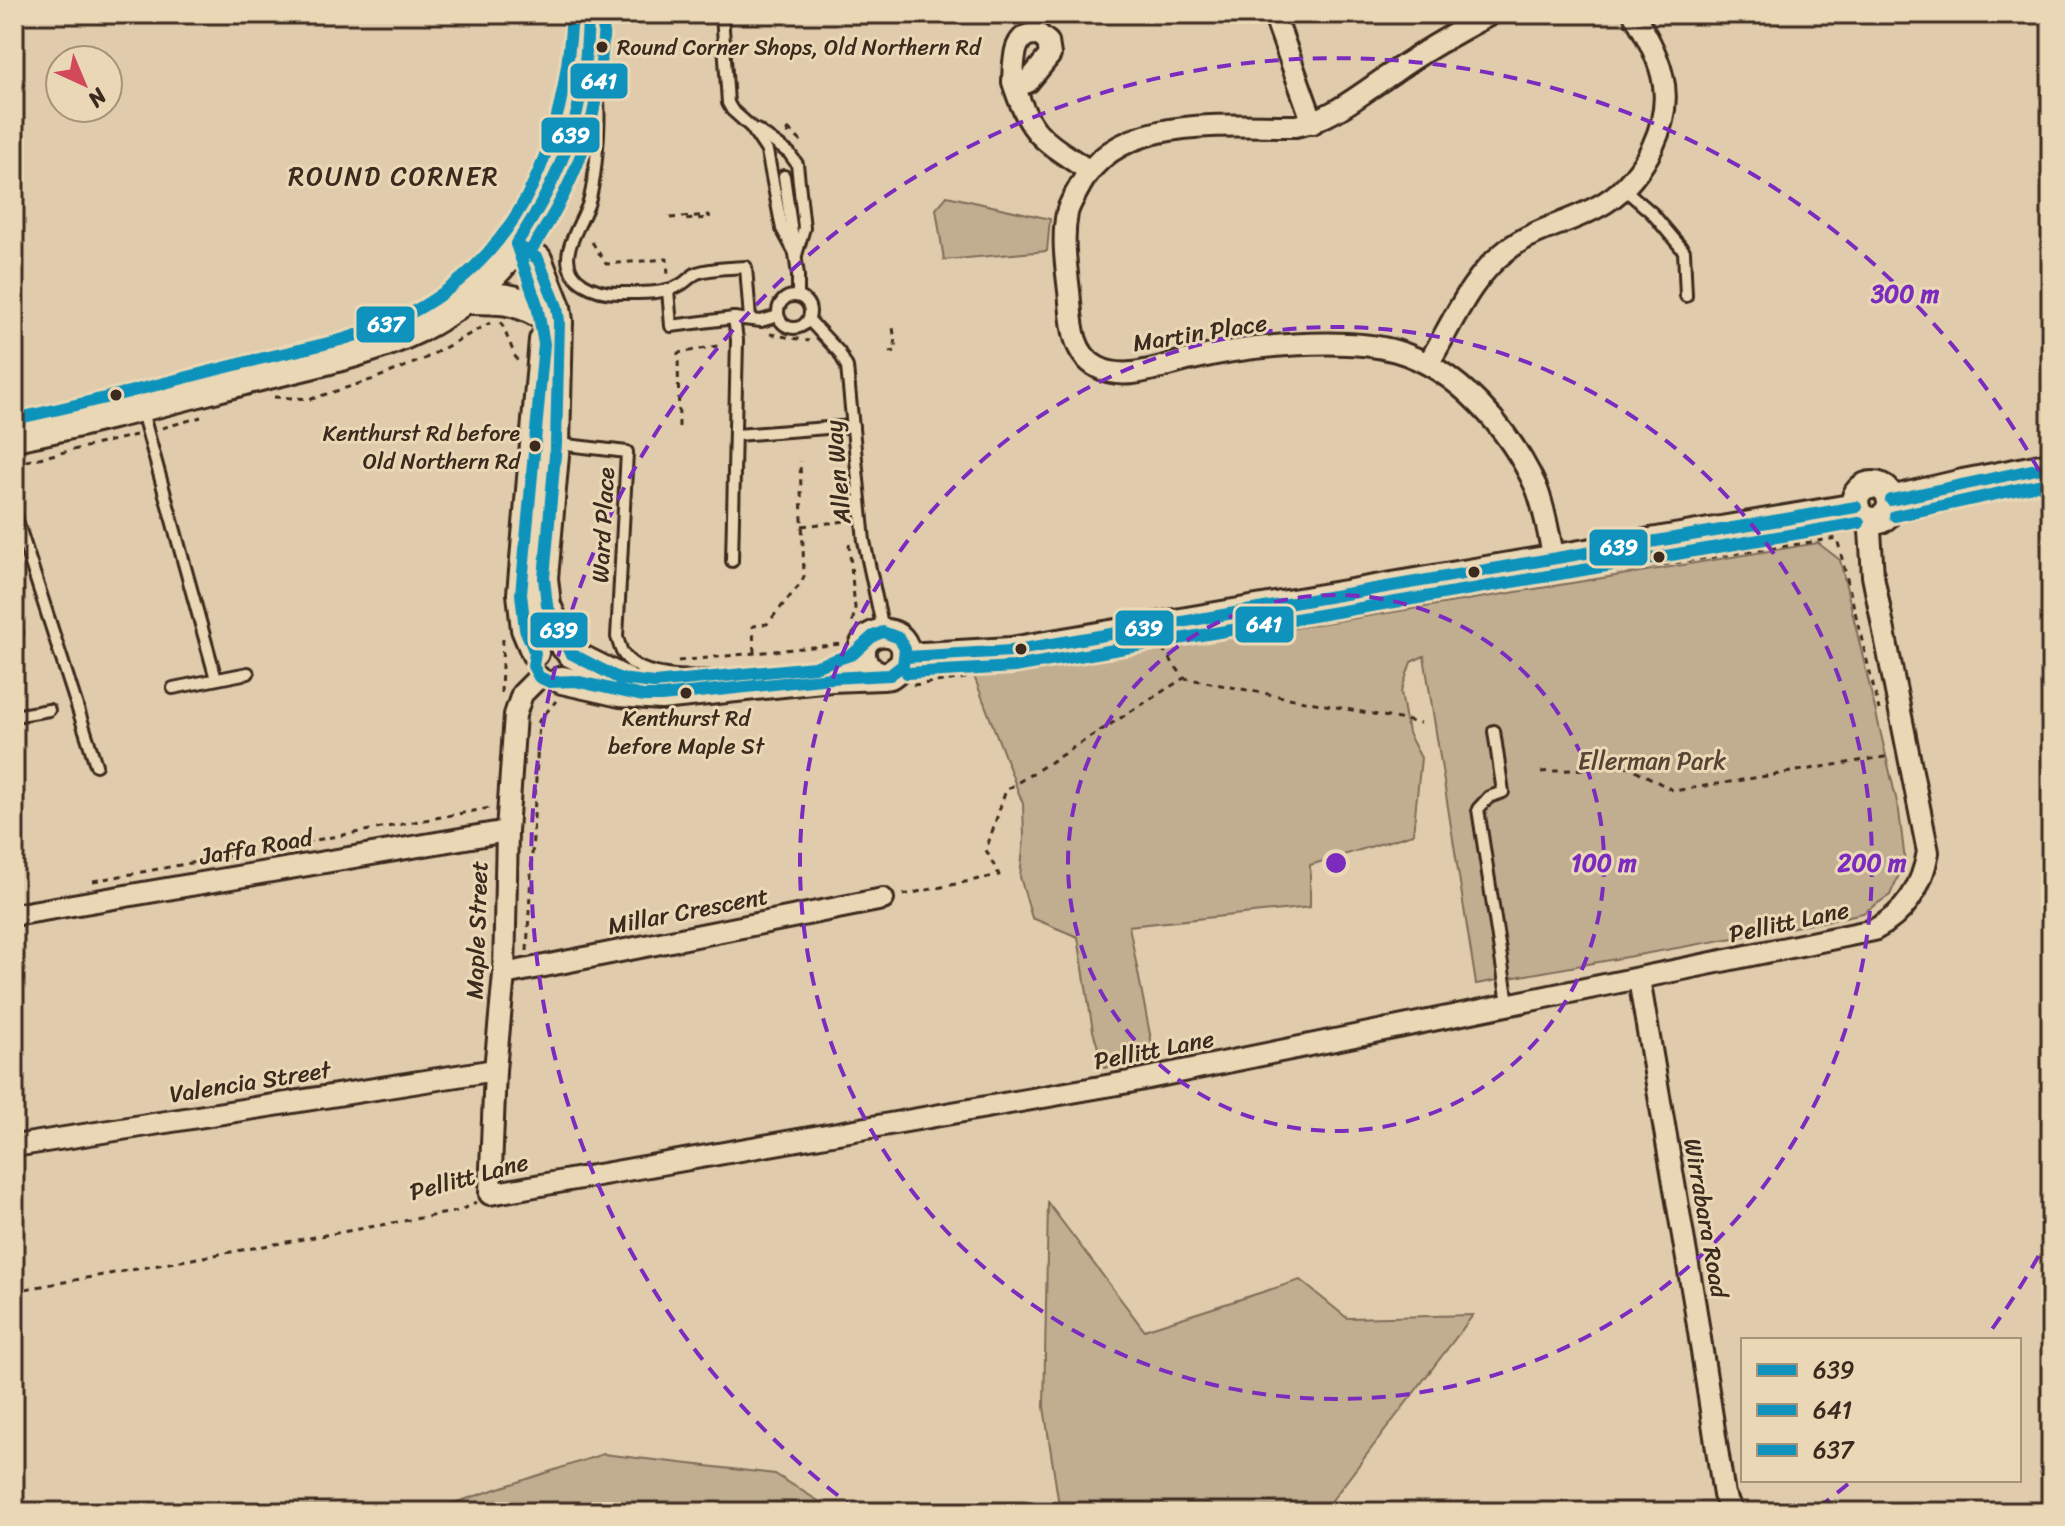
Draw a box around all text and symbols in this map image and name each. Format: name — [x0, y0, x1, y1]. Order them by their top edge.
place label: Round Corner Shops, Old Northern Rd — [617, 28, 982, 67]
marker: Round Corner Shops, Old Northern Rd — [594, 39, 610, 55]
north arrow — [44, 44, 124, 124]
line badge: 641 — [569, 62, 629, 100]
text: 641 — [580, 62, 617, 101]
text: N — [78, 78, 117, 118]
line badge: 639 — [540, 116, 601, 154]
text: 639 — [551, 116, 591, 155]
district label: ROUND CORNER — [288, 153, 500, 199]
text: 300 m — [1870, 273, 1940, 315]
street label: Martin Place — [1130, 302, 1270, 364]
line badge: 637 — [355, 305, 416, 344]
text: 637 — [366, 305, 407, 344]
unlabelled marker — [108, 387, 124, 403]
place label: Kenthurst Rd before Old Northern Rd — [323, 414, 521, 481]
street label: Allen Way — [812, 418, 864, 527]
marker: Kenthurst Rd before Old Northern Rd — [527, 438, 543, 454]
street label: Ward Place — [579, 466, 627, 584]
line badge: 639 — [1588, 528, 1649, 567]
text: 639 — [1599, 528, 1639, 567]
unlabelled marker — [1651, 549, 1667, 565]
unlabelled marker — [1466, 564, 1482, 580]
line badge: 641 — [1234, 605, 1295, 644]
text: 641 — [1245, 605, 1282, 644]
line badge: 639 — [1114, 609, 1175, 647]
text: 639 — [1124, 609, 1164, 648]
line badge: 639 — [529, 611, 589, 649]
text: 639 — [539, 611, 579, 650]
unlabelled marker — [1013, 641, 1029, 657]
marker: Kenthurst Rd before Maple St — [678, 685, 694, 701]
place label: Kenthurst Rd before Maple St — [608, 699, 765, 766]
park label: Ellerman Park — [1578, 740, 1726, 782]
street label: Jaffa Road — [195, 816, 318, 878]
text: 100 m — [1571, 842, 1637, 884]
text: 200 m — [1837, 842, 1907, 884]
centre of rings — [1322, 849, 1350, 877]
street label: Maple Street — [454, 860, 500, 1000]
street label: Millar Crescent — [604, 875, 772, 947]
street label: Pellitt Lane — [1725, 889, 1853, 955]
street label: Pellitt Lane — [1090, 1018, 1218, 1082]
street label: Valencia Street — [166, 1048, 335, 1115]
street label: Wirrabara Road — [1671, 1135, 1741, 1302]
street label: Pellitt Lane — [405, 1141, 533, 1213]
legend — [1741, 1338, 2021, 1482]
text: 639 — [1813, 1349, 1855, 1391]
text: 641 — [1813, 1389, 1852, 1431]
text: 637 — [1813, 1429, 1855, 1471]

